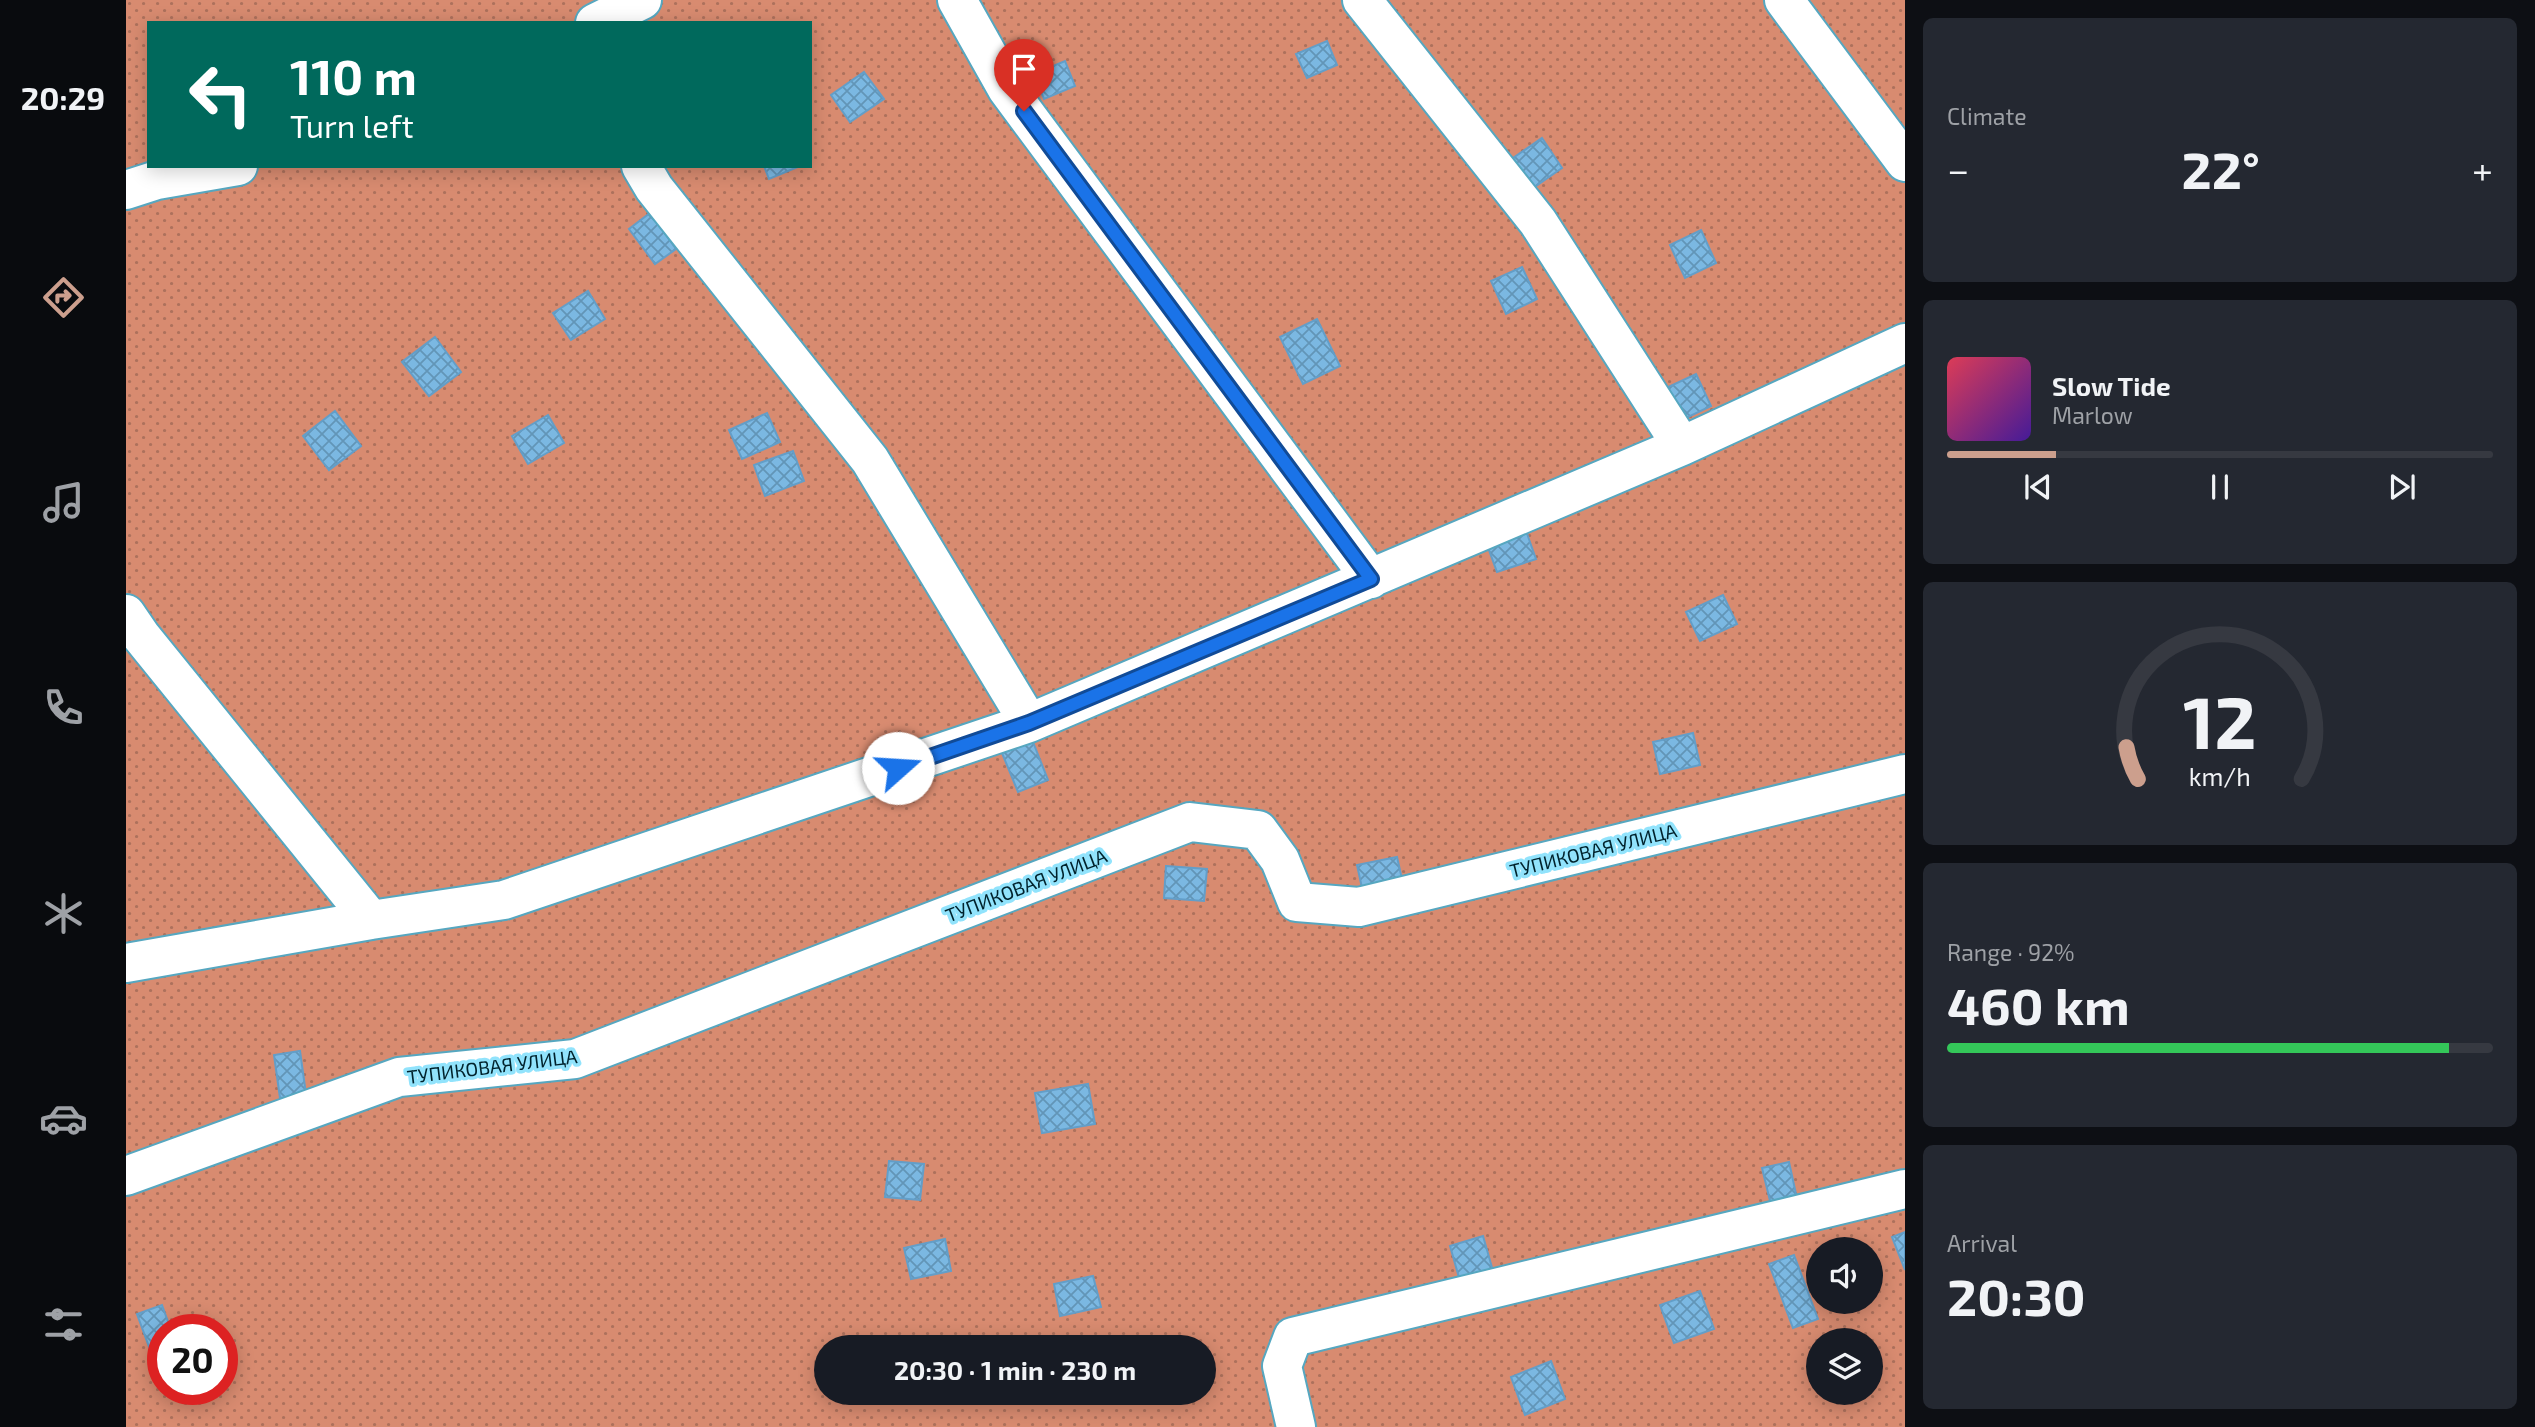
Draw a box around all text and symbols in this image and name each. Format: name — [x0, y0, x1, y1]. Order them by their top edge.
pin — [994, 39, 1054, 111]
text: 110 m — [290, 46, 417, 105]
icon: left — [175, 49, 266, 140]
icon: arrive — [1005, 50, 1043, 88]
text: 20:29 — [21, 78, 105, 116]
text: Climate — [1947, 102, 2027, 130]
text: Turn left — [290, 106, 414, 144]
text: 22° — [2181, 137, 2260, 199]
text: − — [1947, 146, 1969, 192]
text: + — [2472, 146, 2493, 192]
icon: directions — [39, 273, 88, 322]
text: Slow Tide — [2052, 370, 2171, 401]
text: Marlow — [2052, 401, 2133, 429]
icon: previous — [2019, 468, 2057, 506]
icon: pause — [2201, 468, 2239, 506]
icon: next — [2383, 468, 2421, 506]
icon: music — [39, 478, 88, 527]
text: 12 — [2183, 677, 2257, 765]
icon: phone — [39, 683, 88, 732]
position arrow — [861, 731, 935, 805]
text: km/h — [2189, 761, 2251, 791]
street label: ТУПИКОВАЯ УЛИЦА — [1507, 818, 1679, 882]
street label: ТУПИКОВАЯ УЛИЦА — [942, 844, 1110, 926]
icon: climate — [39, 889, 88, 938]
text: Range · 92% — [1947, 938, 2075, 966]
text: 460 km — [1947, 973, 2130, 1035]
street label: ТУПИКОВАЯ УЛИЦА — [406, 1044, 579, 1088]
icon: car — [39, 1094, 88, 1143]
text: Arrival — [1947, 1229, 2017, 1257]
map controls — [1806, 1237, 1883, 1405]
button: sound — [1806, 1237, 1883, 1314]
text: 20:30 — [1947, 1264, 2086, 1326]
icon: filters — [39, 1300, 88, 1349]
speed limit sign: 20 — [147, 1314, 238, 1405]
button: layers — [1806, 1328, 1883, 1405]
text: 20:30 · 1 min · 230 m — [894, 1354, 1136, 1385]

